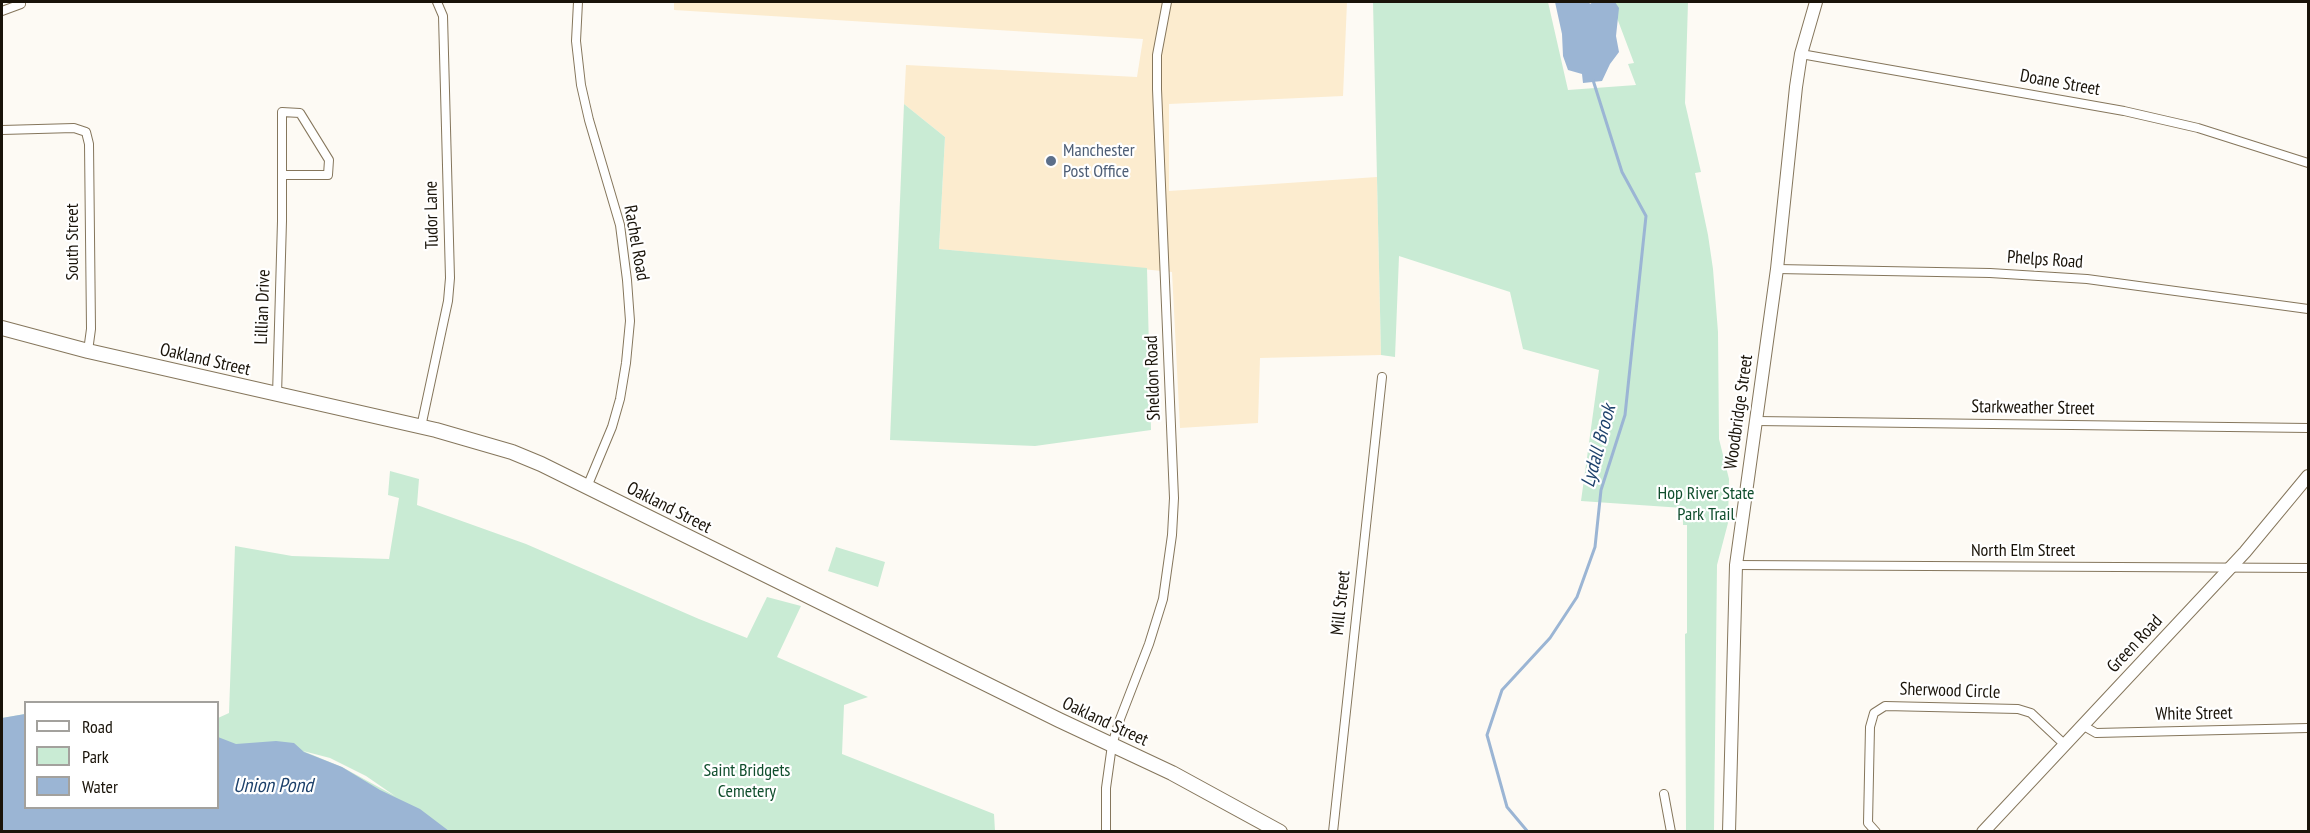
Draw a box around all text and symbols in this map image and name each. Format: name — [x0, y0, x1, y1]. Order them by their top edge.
street label: Doane Street — [2018, 65, 2102, 101]
place label: Manchester Post Office — [1063, 140, 1135, 182]
marker: Manchester Post Office — [1044, 154, 1058, 168]
street label: Tudor Lane — [421, 181, 443, 249]
street label: South Street — [62, 203, 84, 281]
street label: Rachel Road — [619, 204, 653, 282]
street label: Phelps Road — [2006, 247, 2084, 273]
street label: Lillian Drive — [251, 269, 275, 345]
street label: Sheldon Road — [1141, 335, 1165, 421]
street label: Oakland Street — [158, 339, 252, 381]
street label: Woodbridge Street — [1720, 353, 1758, 471]
street label: Starkweather Street — [1971, 396, 2095, 420]
water label: Lydall Brook — [1576, 402, 1622, 490]
street label: Oakland Street — [623, 477, 715, 539]
park label: Hop River State Park Trail — [1658, 483, 1754, 526]
street label: North Elm Street — [1971, 540, 2075, 562]
street label: Mill Street — [1327, 570, 1355, 636]
street label: Green Road — [2103, 611, 2167, 677]
street label: Sherwood Circle — [1899, 678, 2001, 704]
street label: Oakland Street — [1059, 693, 1151, 751]
legend — [24, 701, 219, 809]
street label: White Street — [2155, 703, 2233, 725]
text: Road — [82, 715, 113, 738]
text: Park — [82, 745, 109, 768]
park label: Saint Bridgets Cemetery — [704, 760, 790, 802]
water label: Union Pond — [233, 774, 313, 798]
text: Water — [82, 775, 118, 798]

